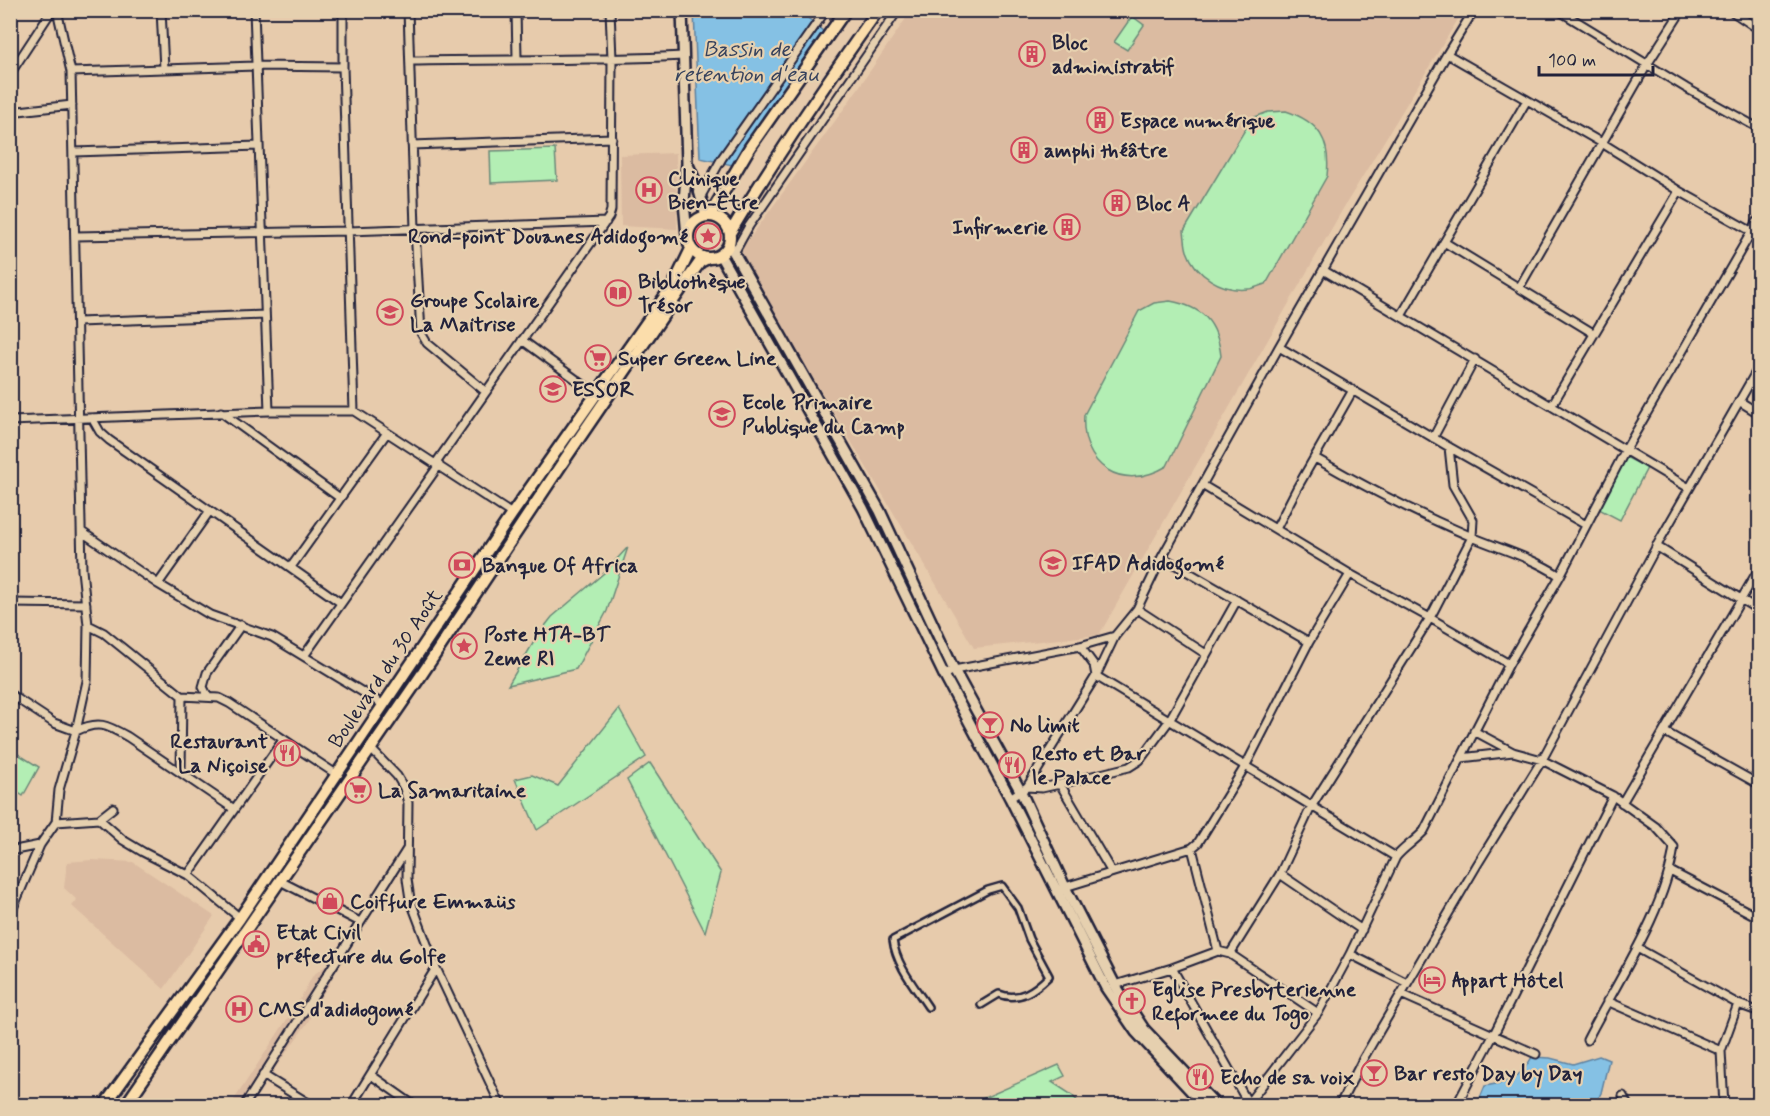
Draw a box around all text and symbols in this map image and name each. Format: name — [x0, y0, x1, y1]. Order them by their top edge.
place label: Bloc administratif — [1052, 29, 1175, 81]
water label: Bassin de retention d'eau — [675, 36, 819, 89]
building icon: Bloc administratif — [1017, 39, 1047, 69]
scale bar — [1539, 39, 1653, 77]
text: 100 m — [1548, 49, 1596, 73]
building icon: Espace numérique — [1085, 105, 1115, 135]
place label: Espace numérique — [1120, 107, 1275, 135]
building icon: amphi théâtre — [1009, 135, 1039, 165]
place label: amphi théâtre — [1044, 137, 1168, 165]
place label: Clinique Bien-Être — [668, 165, 760, 217]
hospital icon: Clinique Bien-Être — [634, 175, 664, 205]
building icon: Bloc A — [1102, 188, 1132, 218]
place label: Bloc A — [1136, 190, 1191, 218]
building icon: Infirmerie — [1052, 212, 1082, 242]
place label: Infirmerie — [952, 214, 1048, 242]
place icon: Rond-point Douanes Adidogomé — [693, 221, 723, 251]
place label: Rond-point Douanes Adidogomé — [408, 223, 689, 253]
place label: Bibliothèque Trésor — [638, 268, 746, 320]
library icon: Bibliothèque Trésor — [603, 278, 633, 308]
place label: Groupe Scolaire La Maitrise — [410, 287, 540, 339]
school or university icon: Groupe Scolaire La Maitrise — [375, 297, 405, 327]
supermarket icon: Super Green Line — [583, 343, 613, 373]
place label: Super Green Line — [618, 345, 777, 373]
school or university icon: ESSOR — [538, 374, 568, 404]
place label: ESSOR — [572, 376, 634, 404]
place label: Ecole Primaire Publique du Camp — [742, 389, 905, 441]
school or university icon: Ecole Primaire Publique du Camp — [707, 399, 737, 429]
school or university icon: IFAD Adidogomé — [1038, 548, 1068, 578]
bank icon: Banque Of Africa — [447, 550, 477, 580]
place label: IFAD Adidogomé — [1072, 550, 1225, 580]
place label: Banque Of Africa — [482, 552, 638, 580]
street label: Boulevard du 30 Août — [322, 583, 450, 754]
place label: Poste HTA-BT 2eme RI — [484, 621, 611, 673]
place icon: Poste HTA-BT 2eme RI — [449, 631, 479, 661]
bar icon: No limit — [975, 710, 1005, 740]
place label: No limit — [1010, 712, 1080, 740]
place label: Restaurant La Niçoise — [170, 728, 268, 780]
restaurant icon: Restaurant La Niçoise — [272, 738, 302, 768]
place label: Resto et Bar le Palace — [1032, 740, 1147, 792]
restaurant icon: Resto et Bar le Palace — [997, 750, 1027, 780]
supermarket icon: La Samaritaine — [343, 775, 373, 805]
place label: La Samaritaine — [378, 777, 527, 805]
shop icon: Coiffure Emmaüs — [315, 886, 345, 916]
place label: Coiffure Emmaüs — [350, 888, 516, 916]
place label: Etat Civil préfecture du Golfe — [276, 919, 446, 971]
public building icon: Etat Civil préfecture du Golfe — [241, 929, 271, 959]
hotel icon: Appart Hôtel — [1417, 965, 1447, 995]
place label: Appart Hôtel — [1452, 967, 1563, 996]
place label: Eglise Presbyterienne Reformee du Togo — [1152, 976, 1357, 1030]
church icon: Eglise Presbyterienne Reformee du Togo — [1117, 986, 1147, 1016]
hospital icon: CMS d'adidogomé — [224, 994, 254, 1024]
place label: CMS d'adidogomé — [258, 996, 414, 1026]
bar icon: Bar resto Day by Day — [1359, 1058, 1389, 1088]
place label: Bar resto Day by Day — [1394, 1060, 1583, 1088]
restaurant icon: Echo de sa voix — [1185, 1062, 1215, 1092]
place label: Echo de sa voix — [1220, 1064, 1356, 1092]

